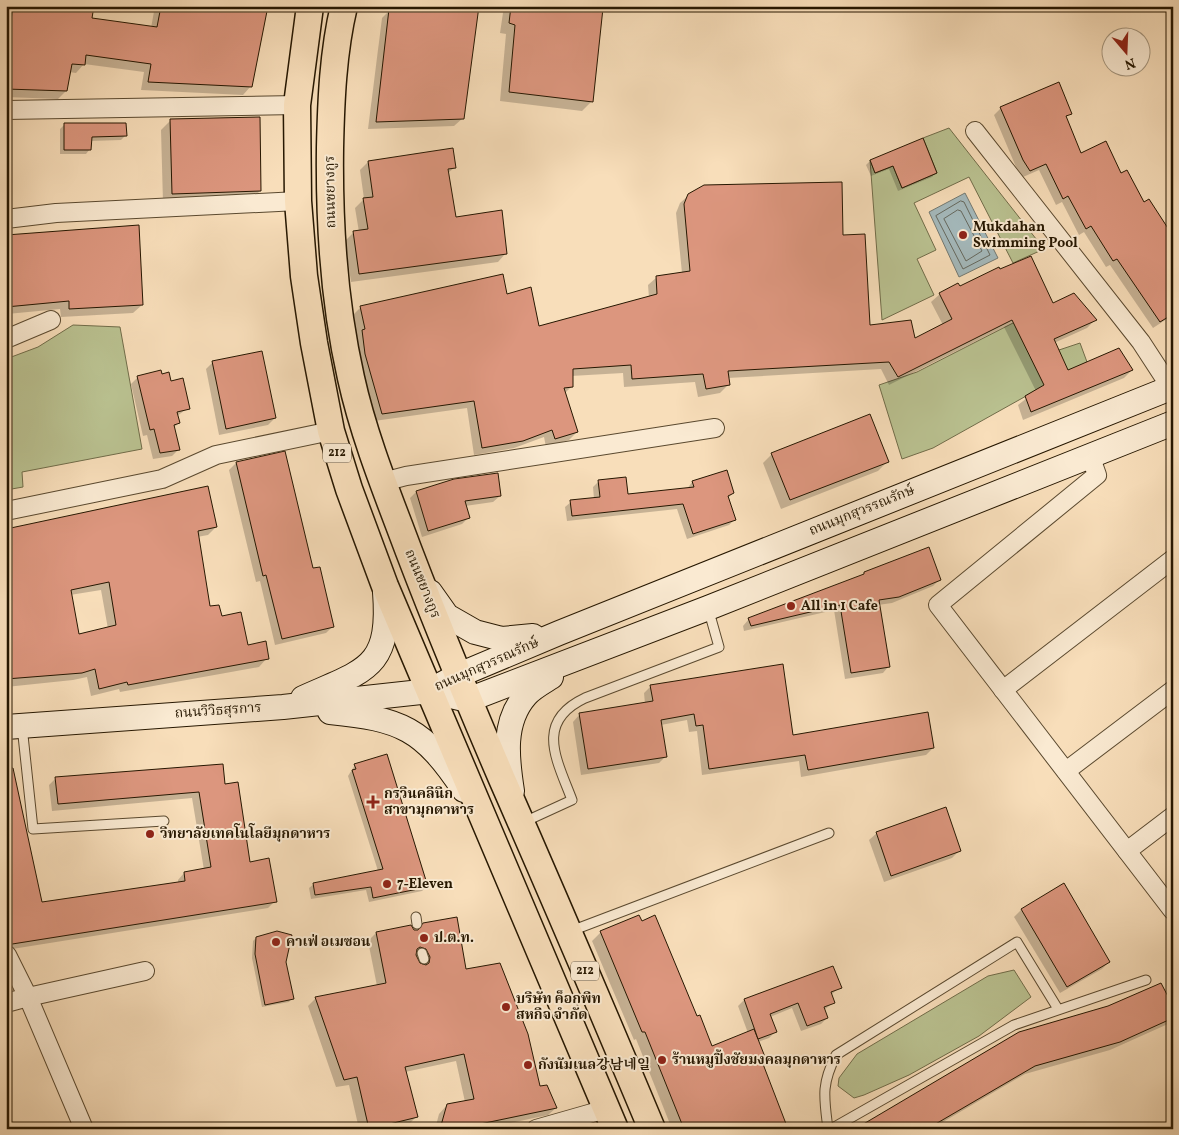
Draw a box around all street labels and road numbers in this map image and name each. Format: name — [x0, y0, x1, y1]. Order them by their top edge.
street label: ถนนชยางกูร — [321, 155, 341, 229]
road number: 212 — [323, 443, 351, 462]
street label: ถนนมุกสุวรรณรักษ์ — [806, 480, 918, 541]
street label: ถนนชยางกูร — [400, 547, 444, 621]
street label: ถนนมุกสุวรรณรักษ์ — [431, 632, 543, 697]
street label: ถนนวิวิธสุรการ — [174, 698, 262, 724]
road number: 212 — [571, 961, 599, 980]

